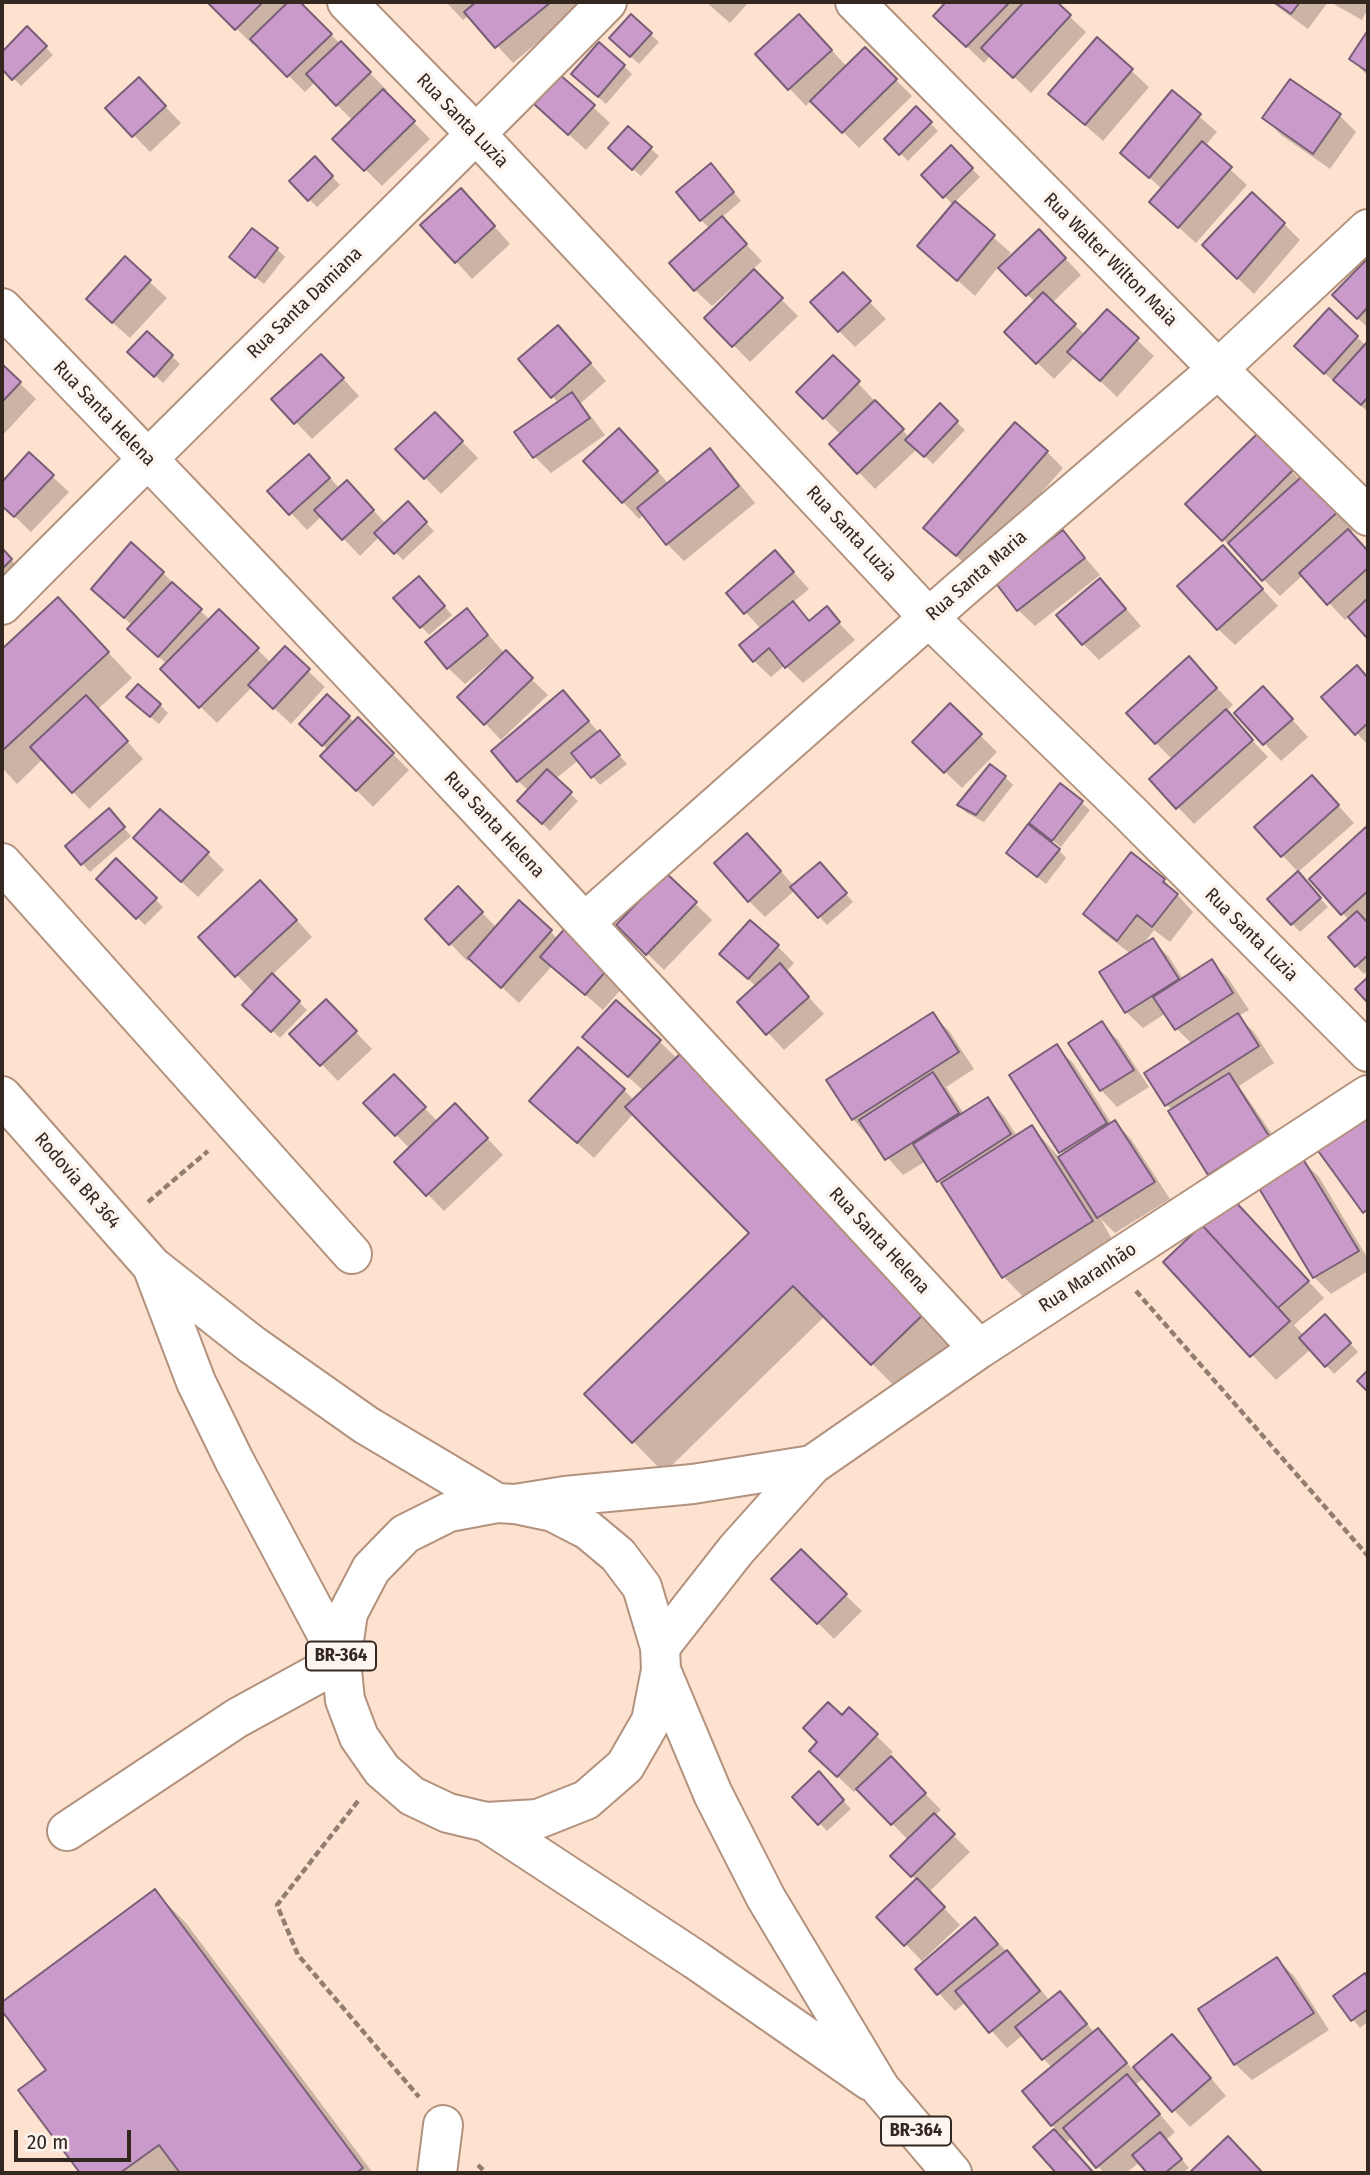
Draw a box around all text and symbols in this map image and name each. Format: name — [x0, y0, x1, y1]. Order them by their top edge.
street label: Rua Santa Luzia — [411, 69, 513, 173]
street label: Rua Walter Wilton Maia — [1038, 188, 1182, 332]
street label: Rua Santa Damiana — [243, 242, 367, 364]
street label: Rua Santa Helena — [48, 357, 160, 471]
street label: Rua Santa Luzia — [801, 481, 901, 587]
street label: Rua Santa Maria — [922, 526, 1032, 626]
street label: Rua Santa Helena — [439, 767, 549, 883]
street label: Rua Santa Luzia — [1200, 884, 1302, 986]
street label: Rodovia BR 364 — [29, 1128, 125, 1234]
street label: Rua Santa Helena — [824, 1183, 934, 1299]
street label: Rua Maranhão — [1035, 1238, 1141, 1318]
road number: BR-364 — [306, 1642, 376, 1671]
scale bar — [18, 2116, 135, 2160]
road number: BR-364 — [881, 2116, 951, 2146]
text: 20 m — [27, 2129, 68, 2155]

